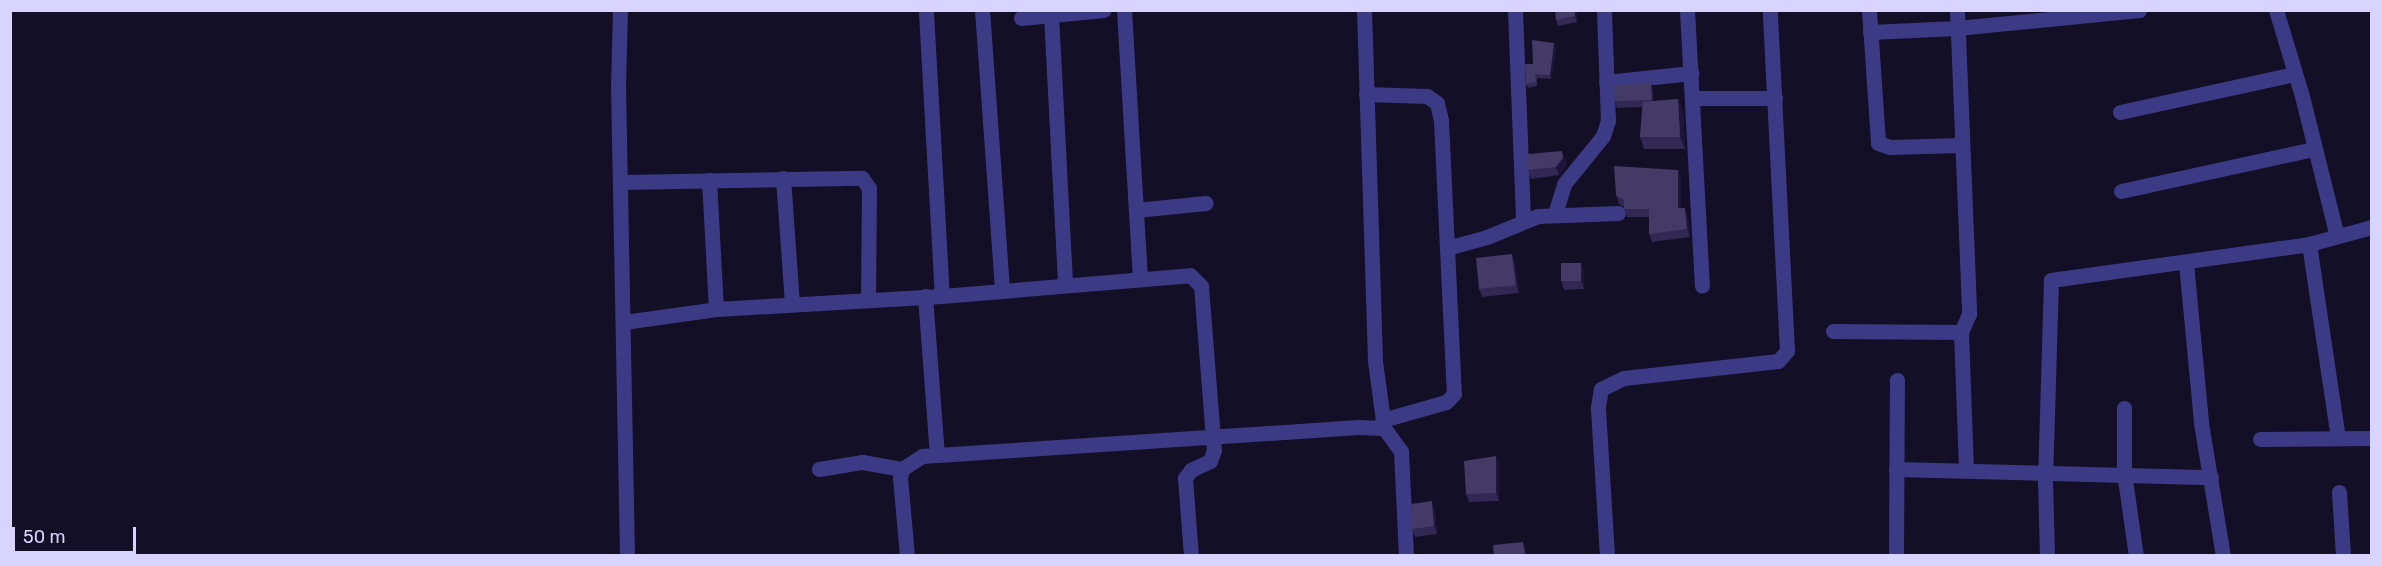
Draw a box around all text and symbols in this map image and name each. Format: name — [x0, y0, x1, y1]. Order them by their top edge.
scale bar — [15, 515, 140, 553]
text: 50 m — [23, 526, 66, 548]

